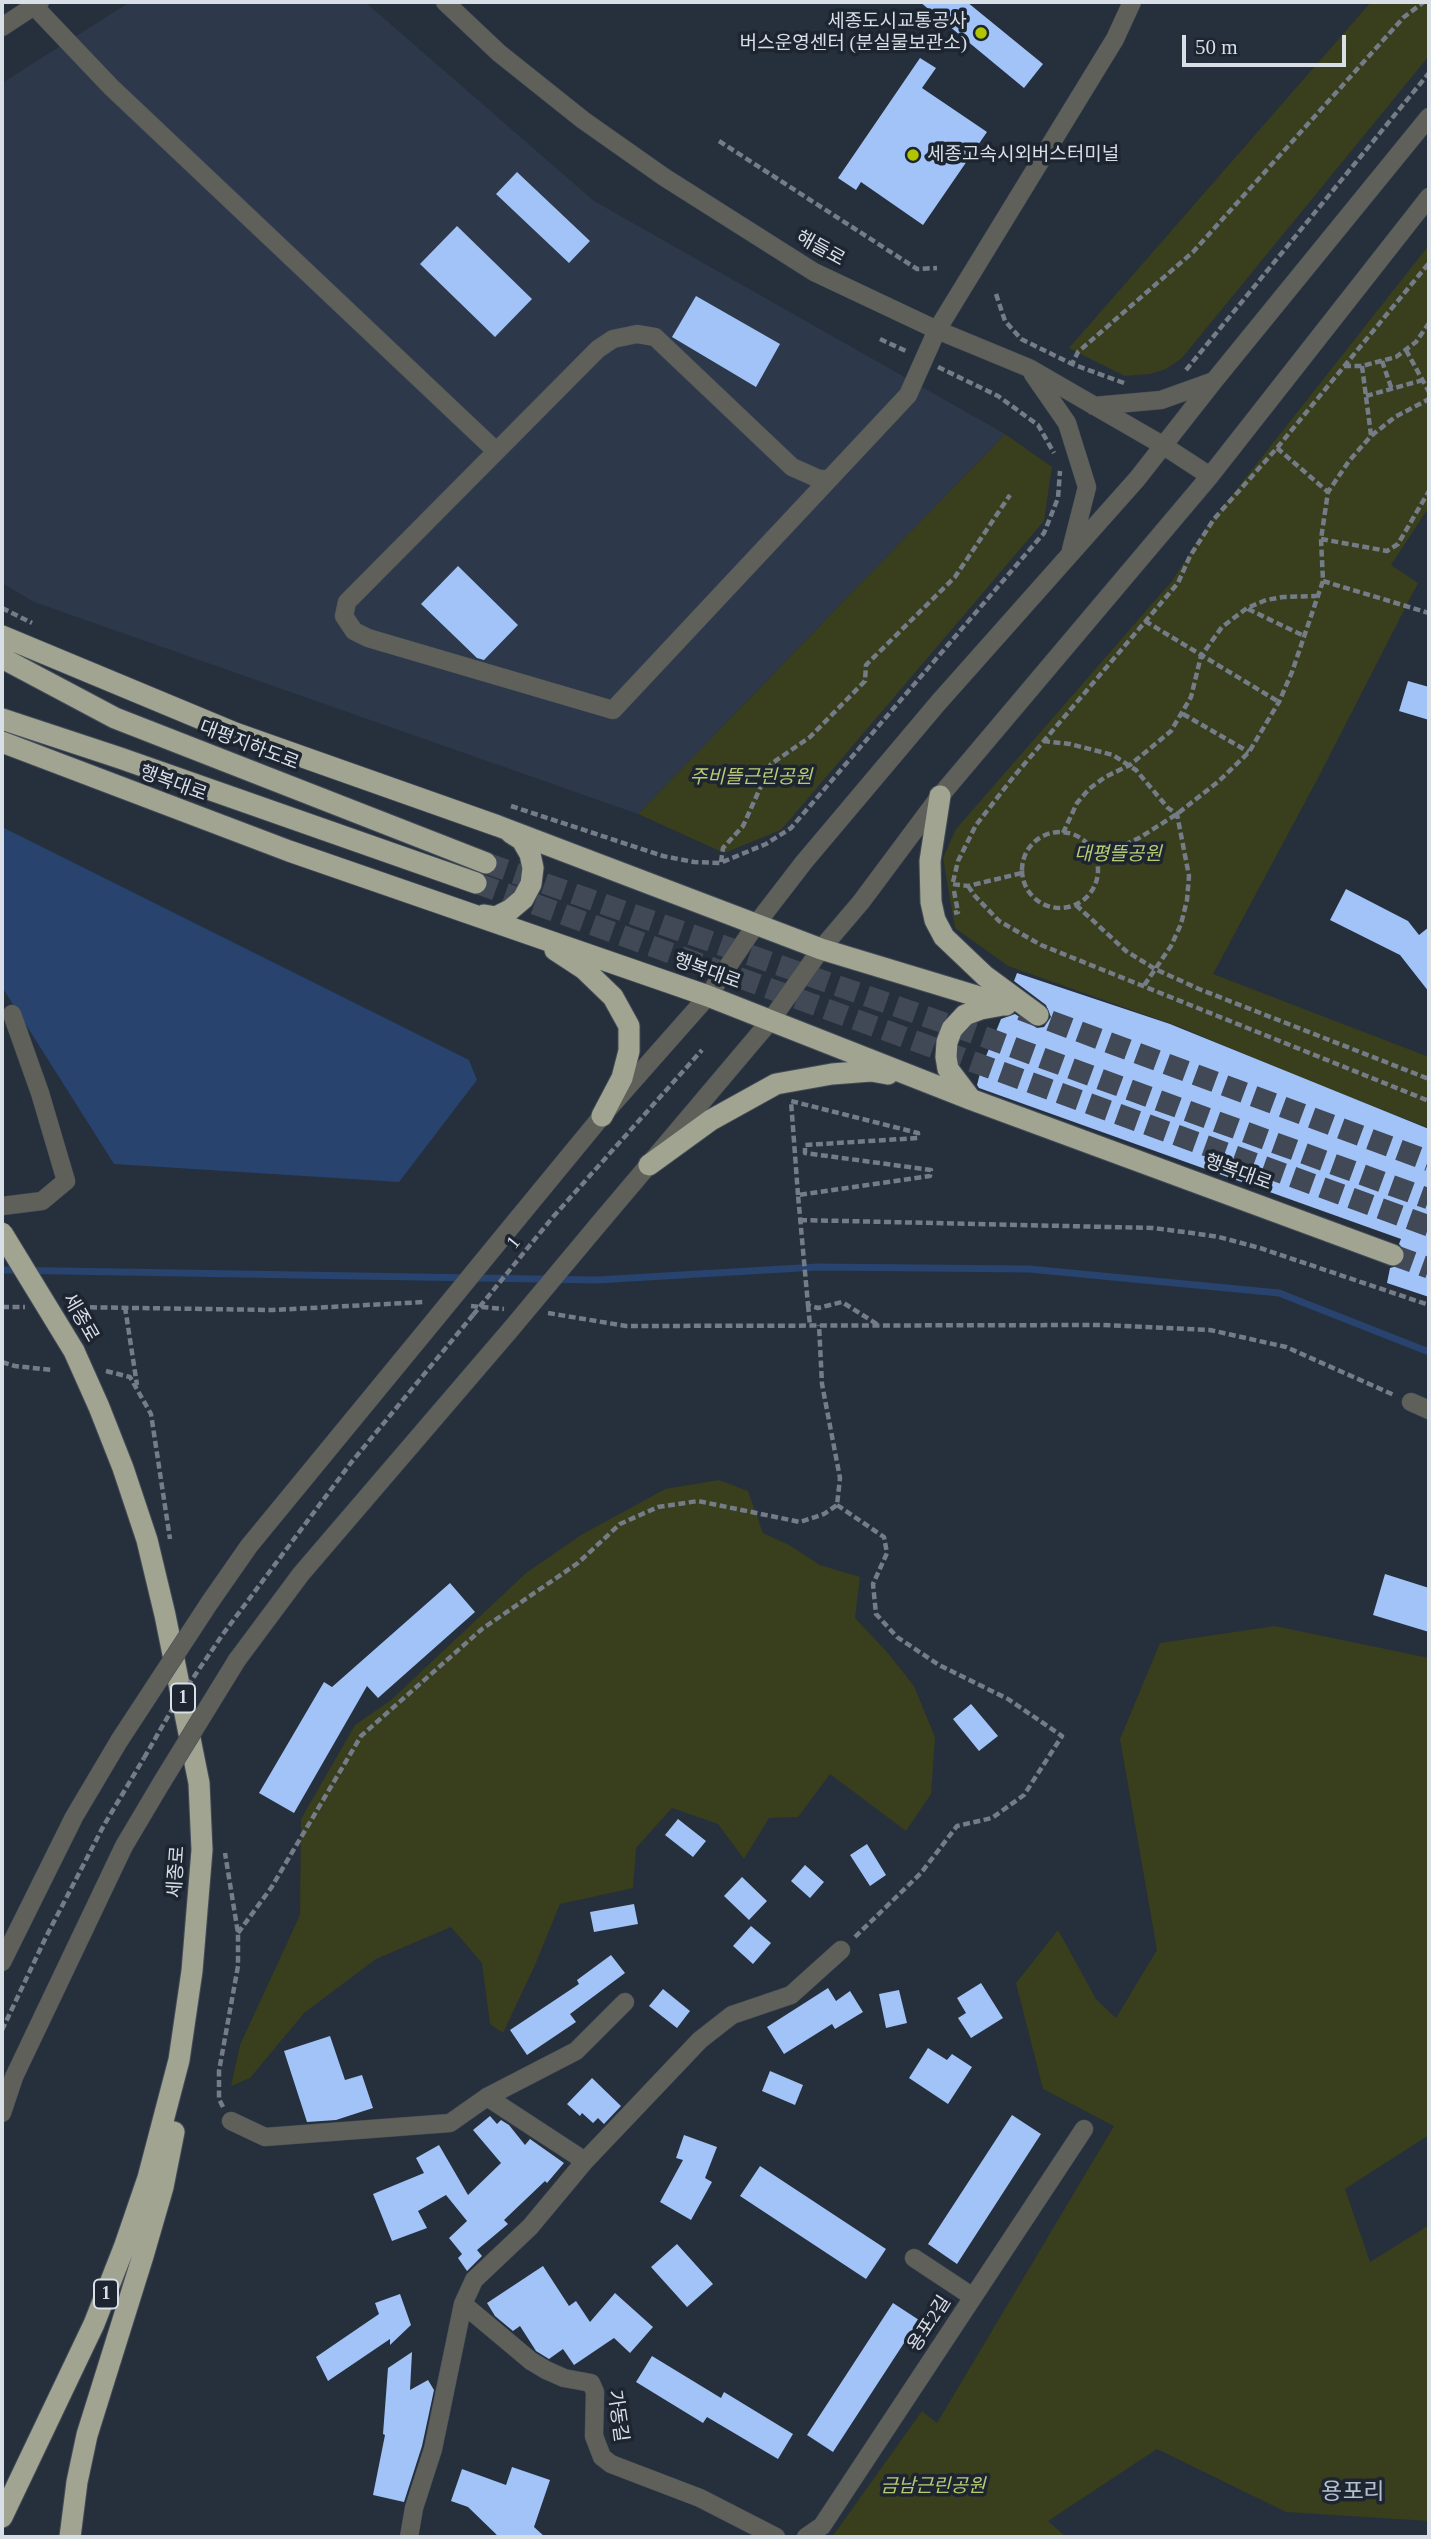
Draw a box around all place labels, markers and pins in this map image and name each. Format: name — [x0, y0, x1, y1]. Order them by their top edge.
place label: 세종도시교통공사 버스운영센터 (분실물보관소) — [740, 11, 967, 55]
marker: 세종도시교통공사 버스운영센터 (분실물보관소) — [973, 25, 989, 41]
place label: 세종고속시외버스터미널 — [927, 144, 1119, 166]
marker: 세종고속시외버스터미널 — [905, 147, 921, 163]

